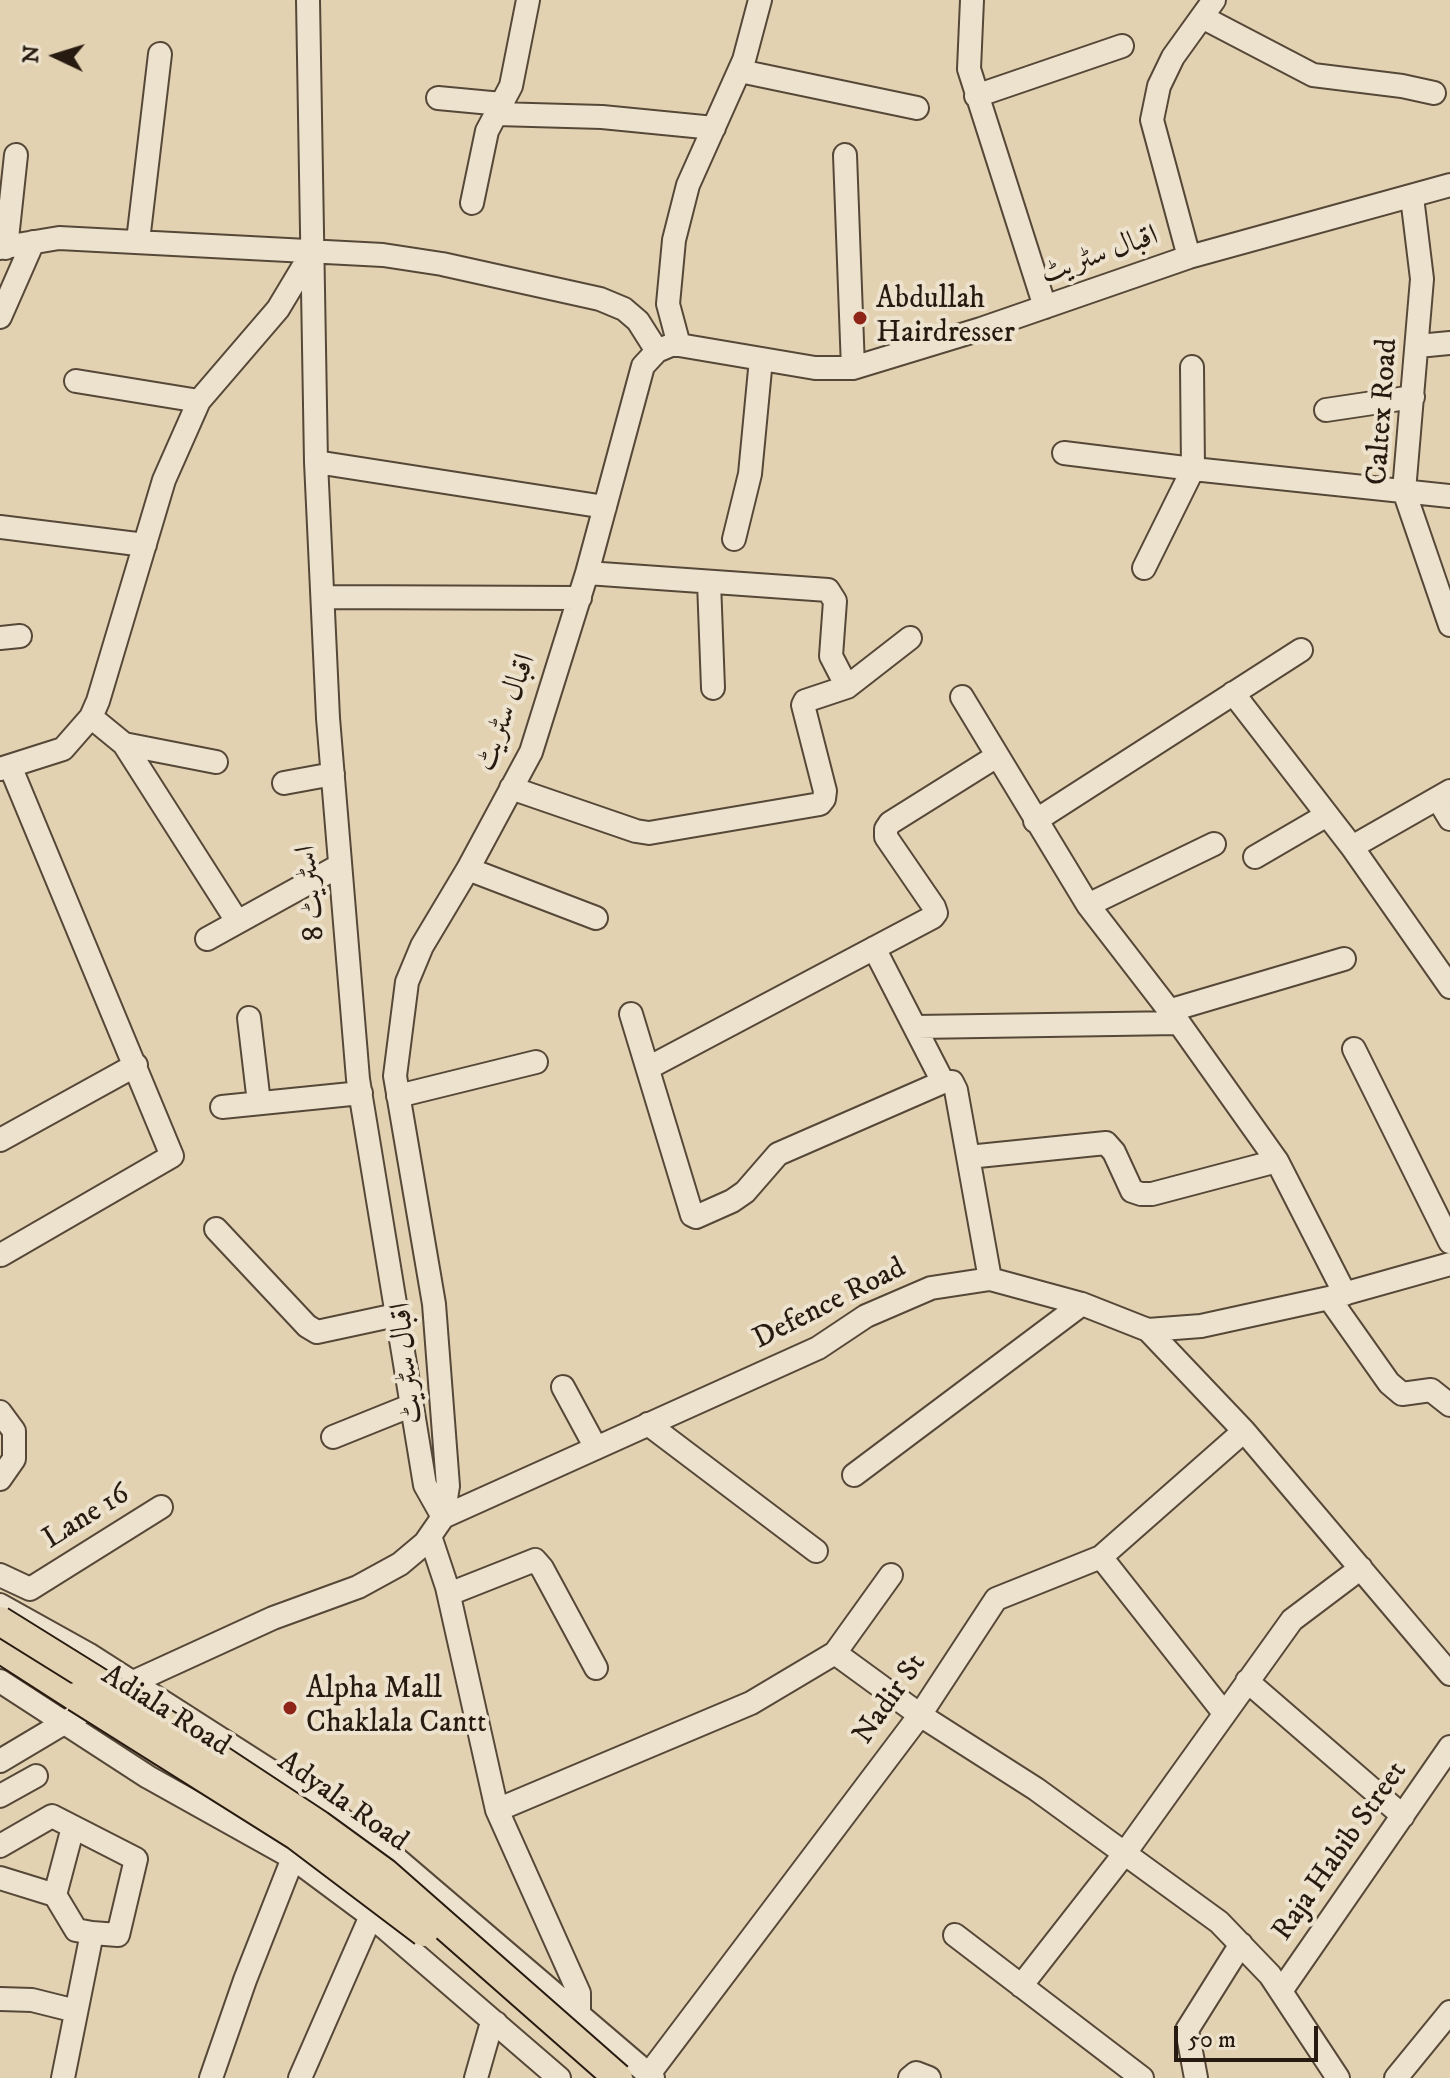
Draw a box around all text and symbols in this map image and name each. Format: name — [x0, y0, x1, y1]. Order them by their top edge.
north arrow — [16, 16, 96, 96]
text: N — [17, 44, 46, 64]
street label: اقبال سٹریٹ — [1036, 219, 1164, 293]
place label: Abdullah Hairdresser — [876, 283, 1015, 354]
marker: Abdullah Hairdresser — [851, 309, 869, 327]
street label: Caltex Road — [1361, 337, 1407, 487]
street label: اقبال سٹریٹ — [468, 650, 546, 776]
street label: اسٹریٹ 8 — [290, 844, 334, 942]
street label: Defence Road — [748, 1251, 912, 1359]
street label: اقبال سٹریٹ — [385, 1301, 431, 1425]
street label: Lane 16 — [37, 1477, 137, 1559]
street label: Nadir St — [847, 1648, 935, 1752]
street label: Adiala Road — [94, 1658, 236, 1766]
place label: Alpha Mall Chaklala Cantt — [306, 1673, 487, 1744]
marker: Alpha Mall Chaklala Cantt — [281, 1699, 299, 1717]
street label: Adyala Road — [270, 1745, 414, 1861]
street label: Raja Habib Street — [1266, 1756, 1416, 1948]
scale bar — [1178, 2010, 1322, 2060]
text: 50 m — [1188, 2025, 1236, 2055]

